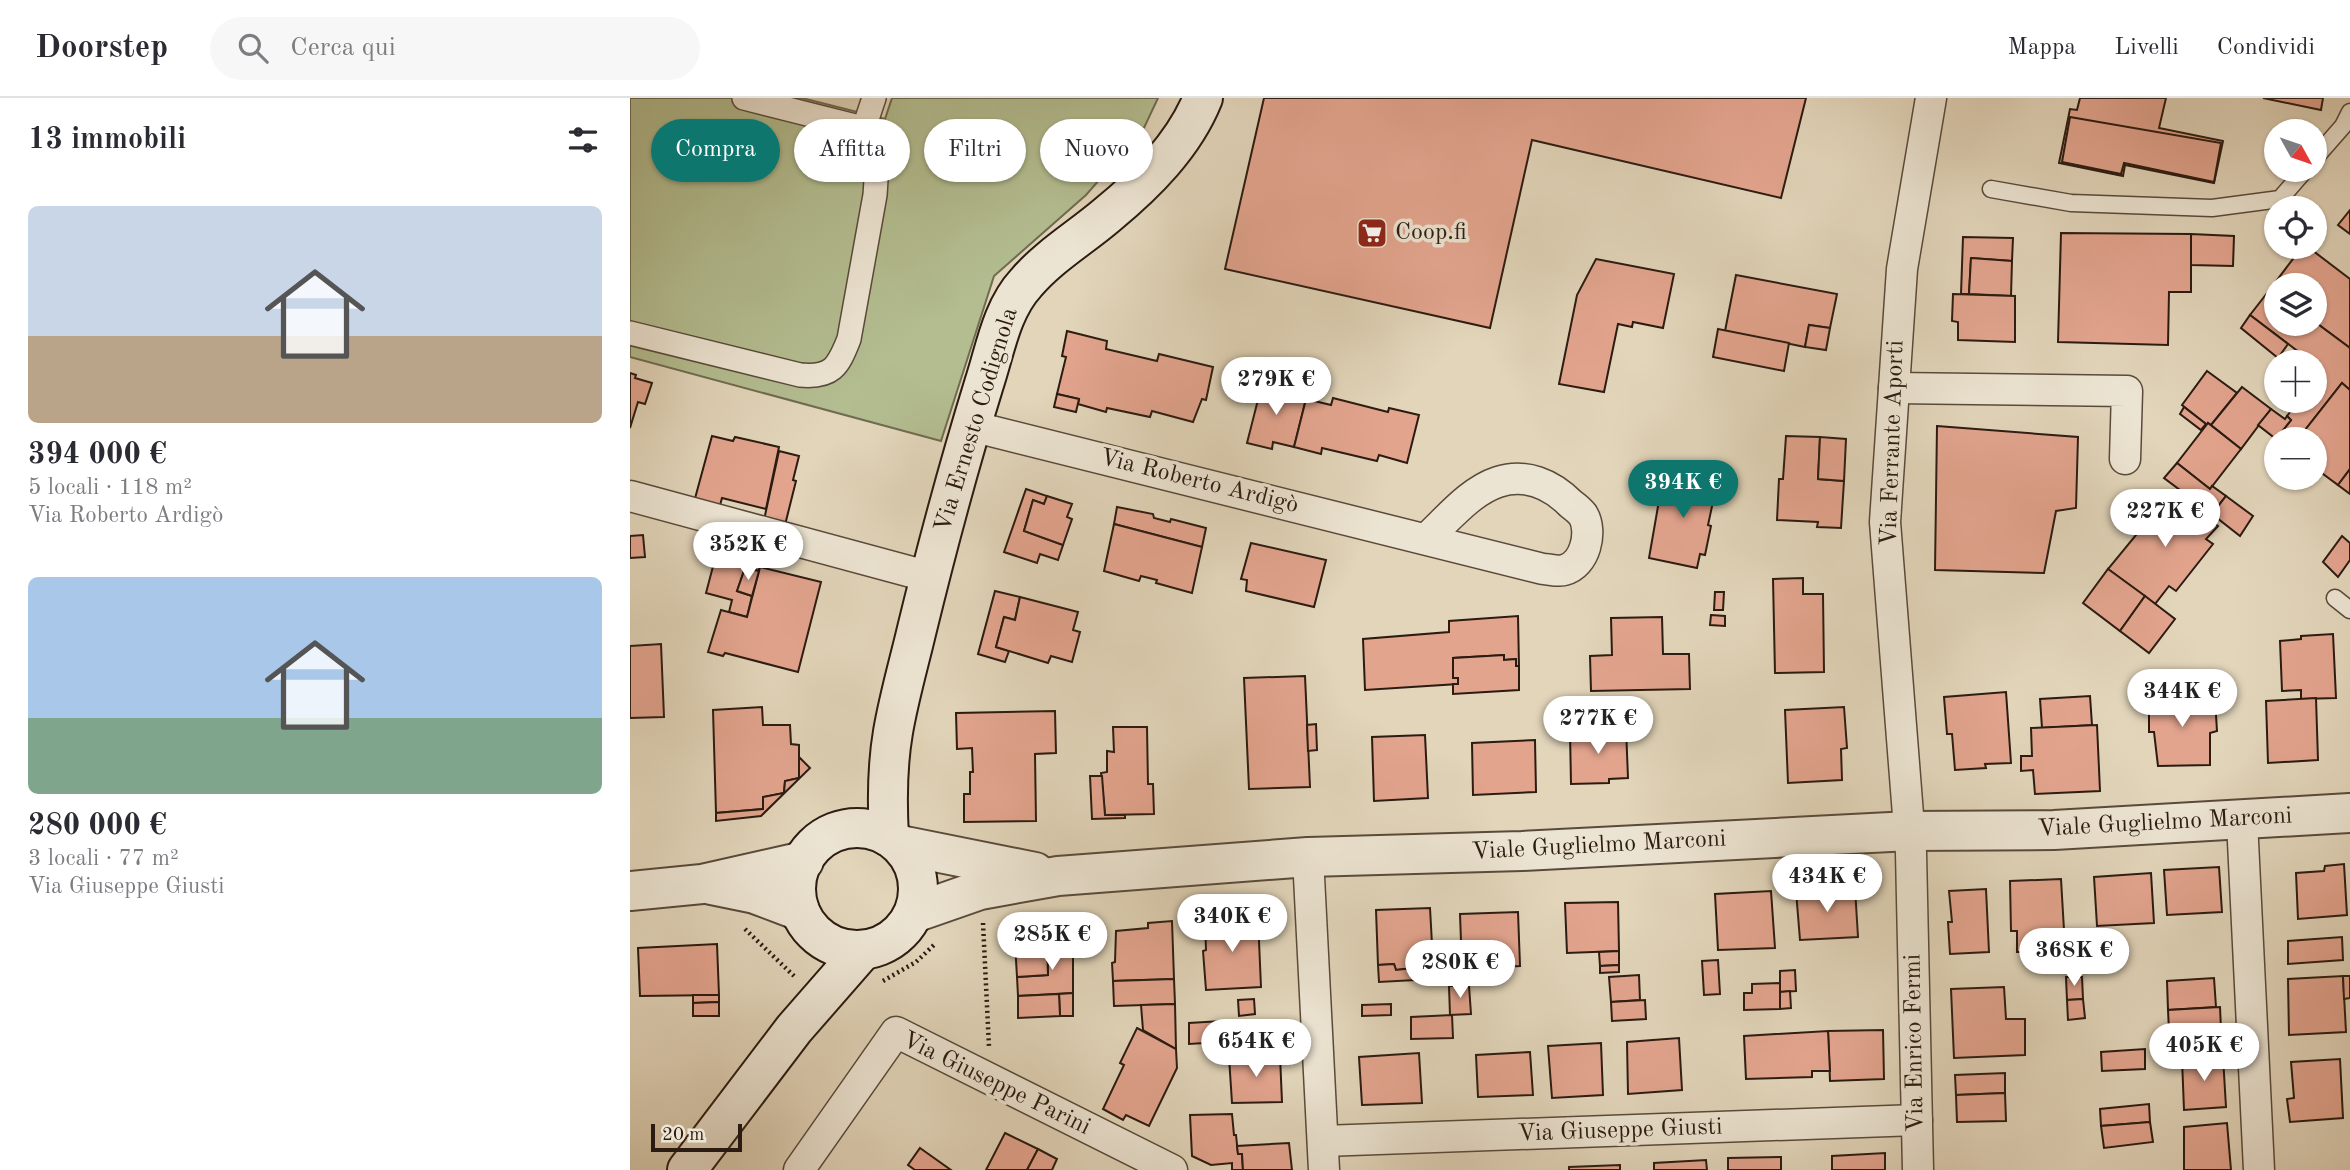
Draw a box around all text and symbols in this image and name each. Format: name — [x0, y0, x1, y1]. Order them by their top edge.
search box — [210, 17, 700, 80]
icon: search — [234, 29, 272, 67]
text: Doorstep — [35, 32, 168, 65]
text: Cerca qui — [290, 35, 396, 61]
text: Mappa — [2008, 36, 2076, 60]
text: Livelli — [2114, 36, 2179, 60]
text: Condividi — [2217, 36, 2315, 60]
chip: Compra — [651, 119, 780, 182]
chip: Affitta — [794, 119, 910, 182]
chip: Filtri — [924, 119, 1026, 182]
chip: Nuovo — [1040, 119, 1153, 182]
north arrow — [2264, 119, 2328, 182]
map controls — [2264, 119, 2327, 490]
icon: filters — [564, 121, 602, 159]
text: 13 immobili — [28, 125, 186, 155]
button: locate — [2264, 196, 2327, 259]
supermarket icon: Coop.fi — [1355, 216, 1389, 250]
place label: Coop.fi — [1395, 221, 1467, 245]
icon: home — [252, 251, 378, 377]
button: layers — [2264, 273, 2327, 336]
street label: Via Ernesto Codignola — [931, 305, 1023, 535]
street label: Via Ferrante Aporti — [1877, 340, 1909, 546]
button: + — [2264, 350, 2327, 413]
pin: 279K € — [1219, 358, 1333, 417]
text: 279K € — [1237, 368, 1315, 391]
button: − — [2264, 427, 2327, 490]
text: 394 000 € — [28, 440, 167, 470]
street label: Via Roberto Ardigò — [1097, 446, 1301, 518]
pin: 394K € — [1626, 460, 1740, 520]
text: 394K € — [1644, 471, 1722, 494]
text: 5 locali · 118 m² — [28, 476, 192, 499]
pin: 227K € — [2108, 490, 2222, 549]
text: 227K € — [2126, 500, 2204, 523]
text: Via Roberto Ardigò — [28, 504, 223, 527]
pin: 352K € — [691, 522, 805, 582]
text: 352K € — [709, 533, 787, 556]
icon: home — [252, 622, 378, 748]
pin: 344K € — [2125, 670, 2239, 729]
text: 344K € — [2143, 680, 2221, 703]
pin: 277K € — [1541, 696, 1655, 756]
text: 277K € — [1559, 707, 1637, 730]
street label: Viale Guglielmo Marconi — [2037, 804, 2293, 842]
text: 280 000 € — [28, 811, 167, 841]
street label: Viale Guglielmo Marconi — [1471, 827, 1727, 865]
text: 3 locali · 77 m² — [28, 847, 179, 870]
pin: 434K € — [1770, 854, 1884, 914]
text: 434K € — [1788, 865, 1866, 888]
text: Via Giuseppe Giusti — [28, 875, 225, 898]
pin: 340K € — [1175, 894, 1289, 954]
text: 340K € — [1193, 905, 1271, 928]
pin: 285K € — [995, 912, 1109, 972]
text: 285K € — [1013, 923, 1091, 946]
pin: 368K € — [2017, 928, 2131, 988]
text: 368K € — [2035, 939, 2113, 962]
pin: 280K € — [1403, 940, 1517, 1000]
text: 280K € — [1421, 951, 1499, 974]
street label: Via Enrico Fermi — [1901, 954, 1929, 1132]
pin: 654K € — [1199, 1020, 1313, 1079]
pin: 405K € — [2147, 1024, 2261, 1083]
street label: Via Giuseppe Parini — [898, 1028, 1094, 1140]
text: 654K € — [1217, 1030, 1295, 1053]
text: 405K € — [2165, 1034, 2243, 1057]
street label: Via Giuseppe Giusti — [1517, 1115, 1723, 1147]
scale bar — [651, 1121, 742, 1153]
text: 20 m — [662, 1126, 704, 1145]

